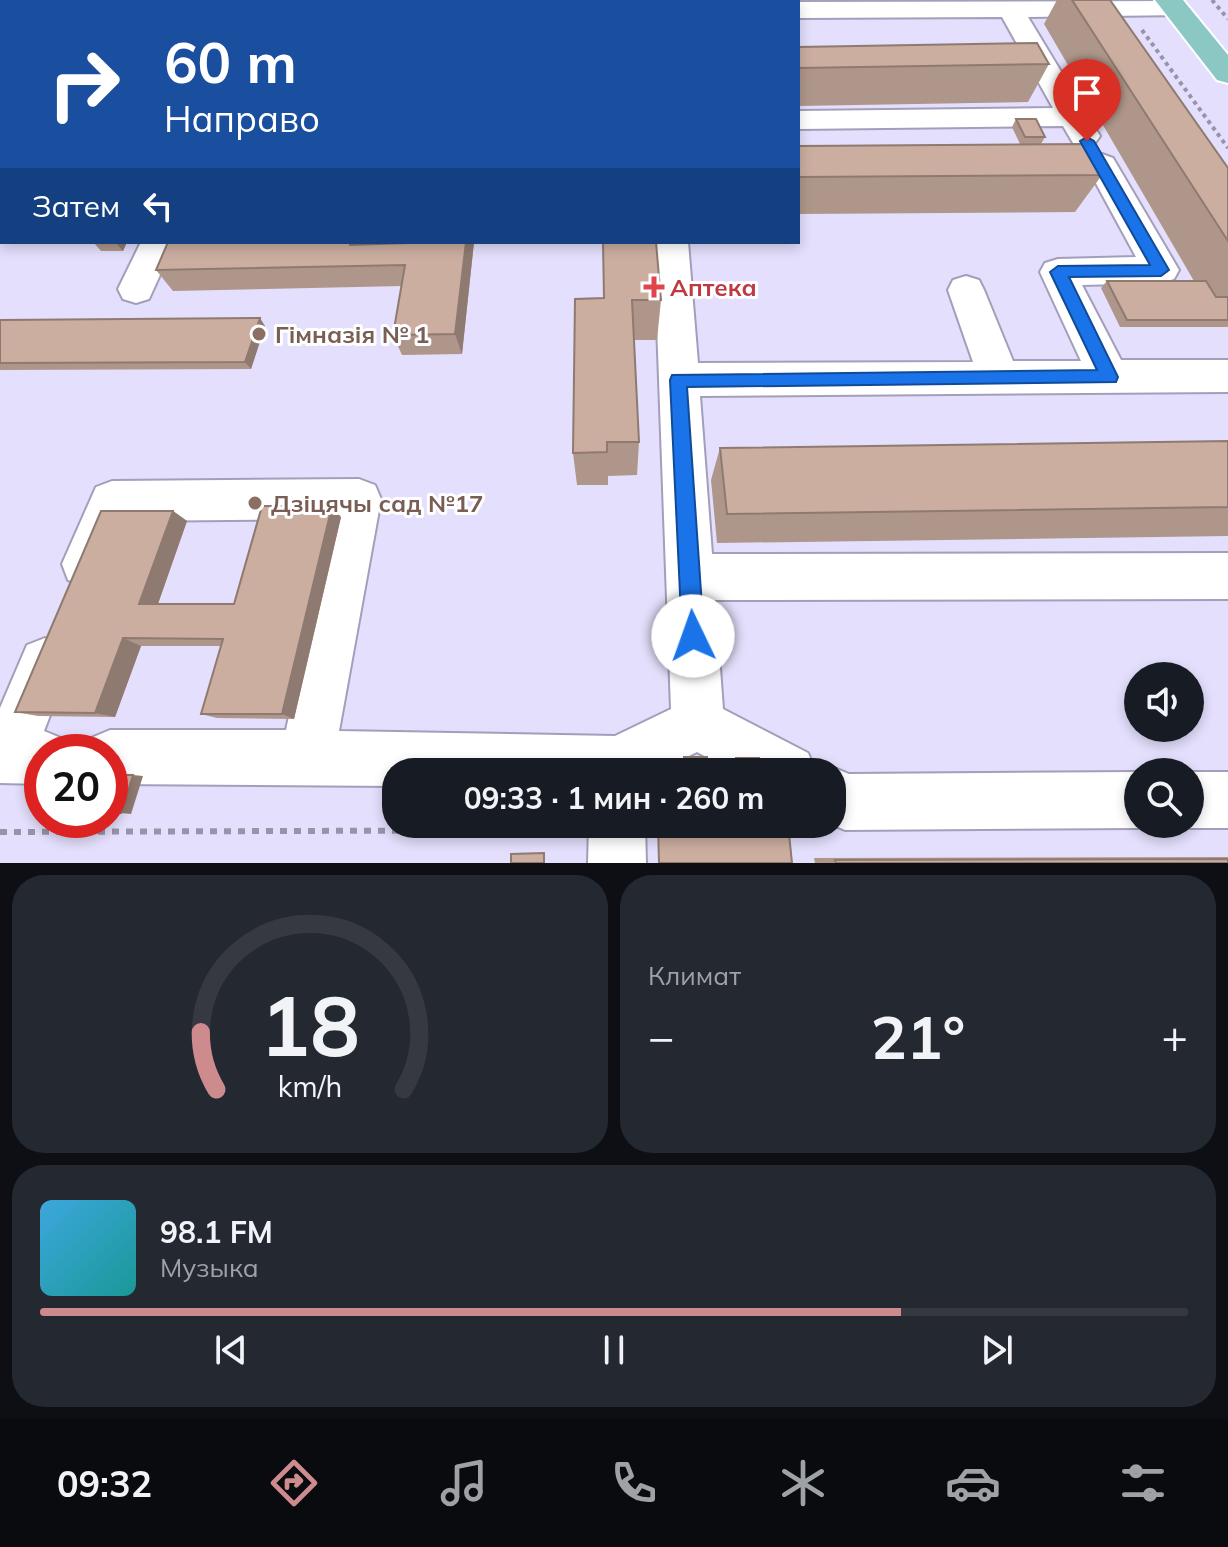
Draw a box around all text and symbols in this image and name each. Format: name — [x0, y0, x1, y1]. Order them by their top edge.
text: 60 m — [164, 27, 297, 97]
icon: right — [32, 32, 136, 136]
pin — [1053, 59, 1121, 141]
icon: arrive — [1065, 71, 1109, 115]
text: Направо — [164, 96, 320, 141]
icon: left — [136, 184, 180, 228]
text: Затем — [32, 187, 120, 225]
place label: Аптека — [670, 272, 757, 302]
marker: Аптека — [645, 278, 663, 296]
place label: Гімназія № 1 — [275, 319, 429, 349]
marker: Гімназія № 1 — [250, 325, 268, 343]
place label: Дзіцячы сад №17 — [271, 488, 484, 518]
marker: Дзіцячы сад №17 — [246, 494, 264, 512]
position arrow — [651, 594, 735, 678]
map controls — [1124, 662, 1204, 838]
button: sound — [1124, 662, 1204, 742]
speed limit sign: 20 — [24, 734, 128, 838]
button: search — [1124, 758, 1204, 838]
text: 09:33 · 1 мин · 260 m — [464, 779, 764, 817]
text: Климат — [648, 959, 741, 992]
text: 18 — [260, 972, 360, 1077]
text: 21° — [871, 999, 965, 1074]
text: − — [648, 1009, 674, 1064]
text: + — [1162, 1009, 1188, 1064]
text: km/h — [278, 1068, 342, 1104]
text: 98.1 FM — [160, 1213, 273, 1251]
text: Музыка — [160, 1251, 259, 1284]
icon: previous — [209, 1328, 253, 1372]
icon: pause — [592, 1328, 636, 1372]
icon: next — [975, 1328, 1019, 1372]
icon: directions — [266, 1455, 322, 1511]
icon: music — [436, 1455, 492, 1511]
icon: phone — [606, 1455, 662, 1511]
icon: climate — [775, 1455, 831, 1511]
icon: car — [945, 1455, 1001, 1511]
icon: filters — [1115, 1455, 1171, 1511]
text: 09:32 — [57, 1461, 152, 1506]

